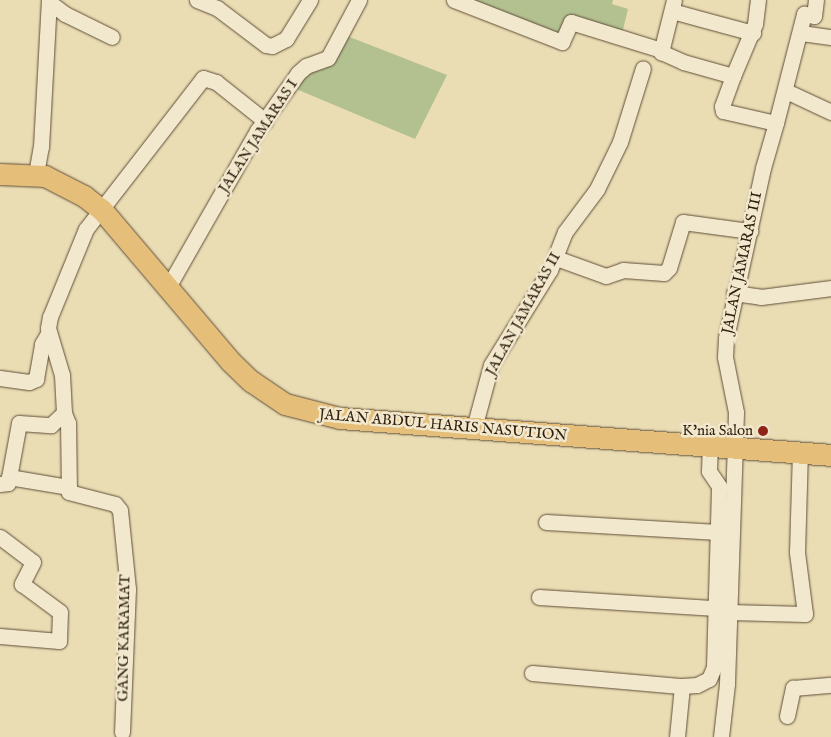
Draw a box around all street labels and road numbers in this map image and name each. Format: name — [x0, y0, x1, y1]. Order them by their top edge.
street label: JALAN JAMARAS I — [215, 76, 301, 196]
street label: JALAN JAMARAS III — [718, 190, 766, 336]
street label: JALAN JAMARAS II — [482, 249, 564, 379]
street label: JALAN ABDUL HARIS NASUTION — [318, 405, 568, 445]
street label: GANG KARAMAT — [114, 574, 134, 702]

